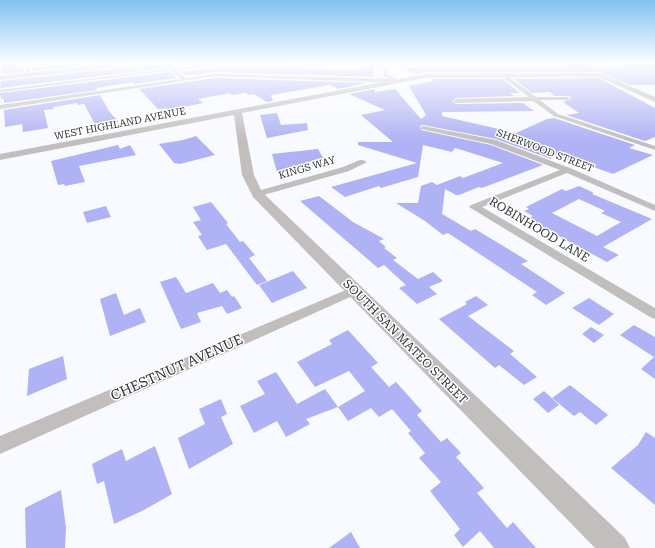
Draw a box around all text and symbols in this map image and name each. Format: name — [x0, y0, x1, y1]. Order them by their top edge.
street label: WEST HIGHLAND AVENUE — [53, 105, 187, 143]
street label: SHERWOOD STREET — [495, 127, 595, 175]
street label: KINGS WAY — [277, 154, 337, 182]
street label: ROBINHOOD LANE — [486, 194, 592, 266]
street label: SOUTH SAN MATEO STREET — [340, 277, 470, 407]
street label: CHESTNUT AVENUE — [108, 331, 246, 405]

